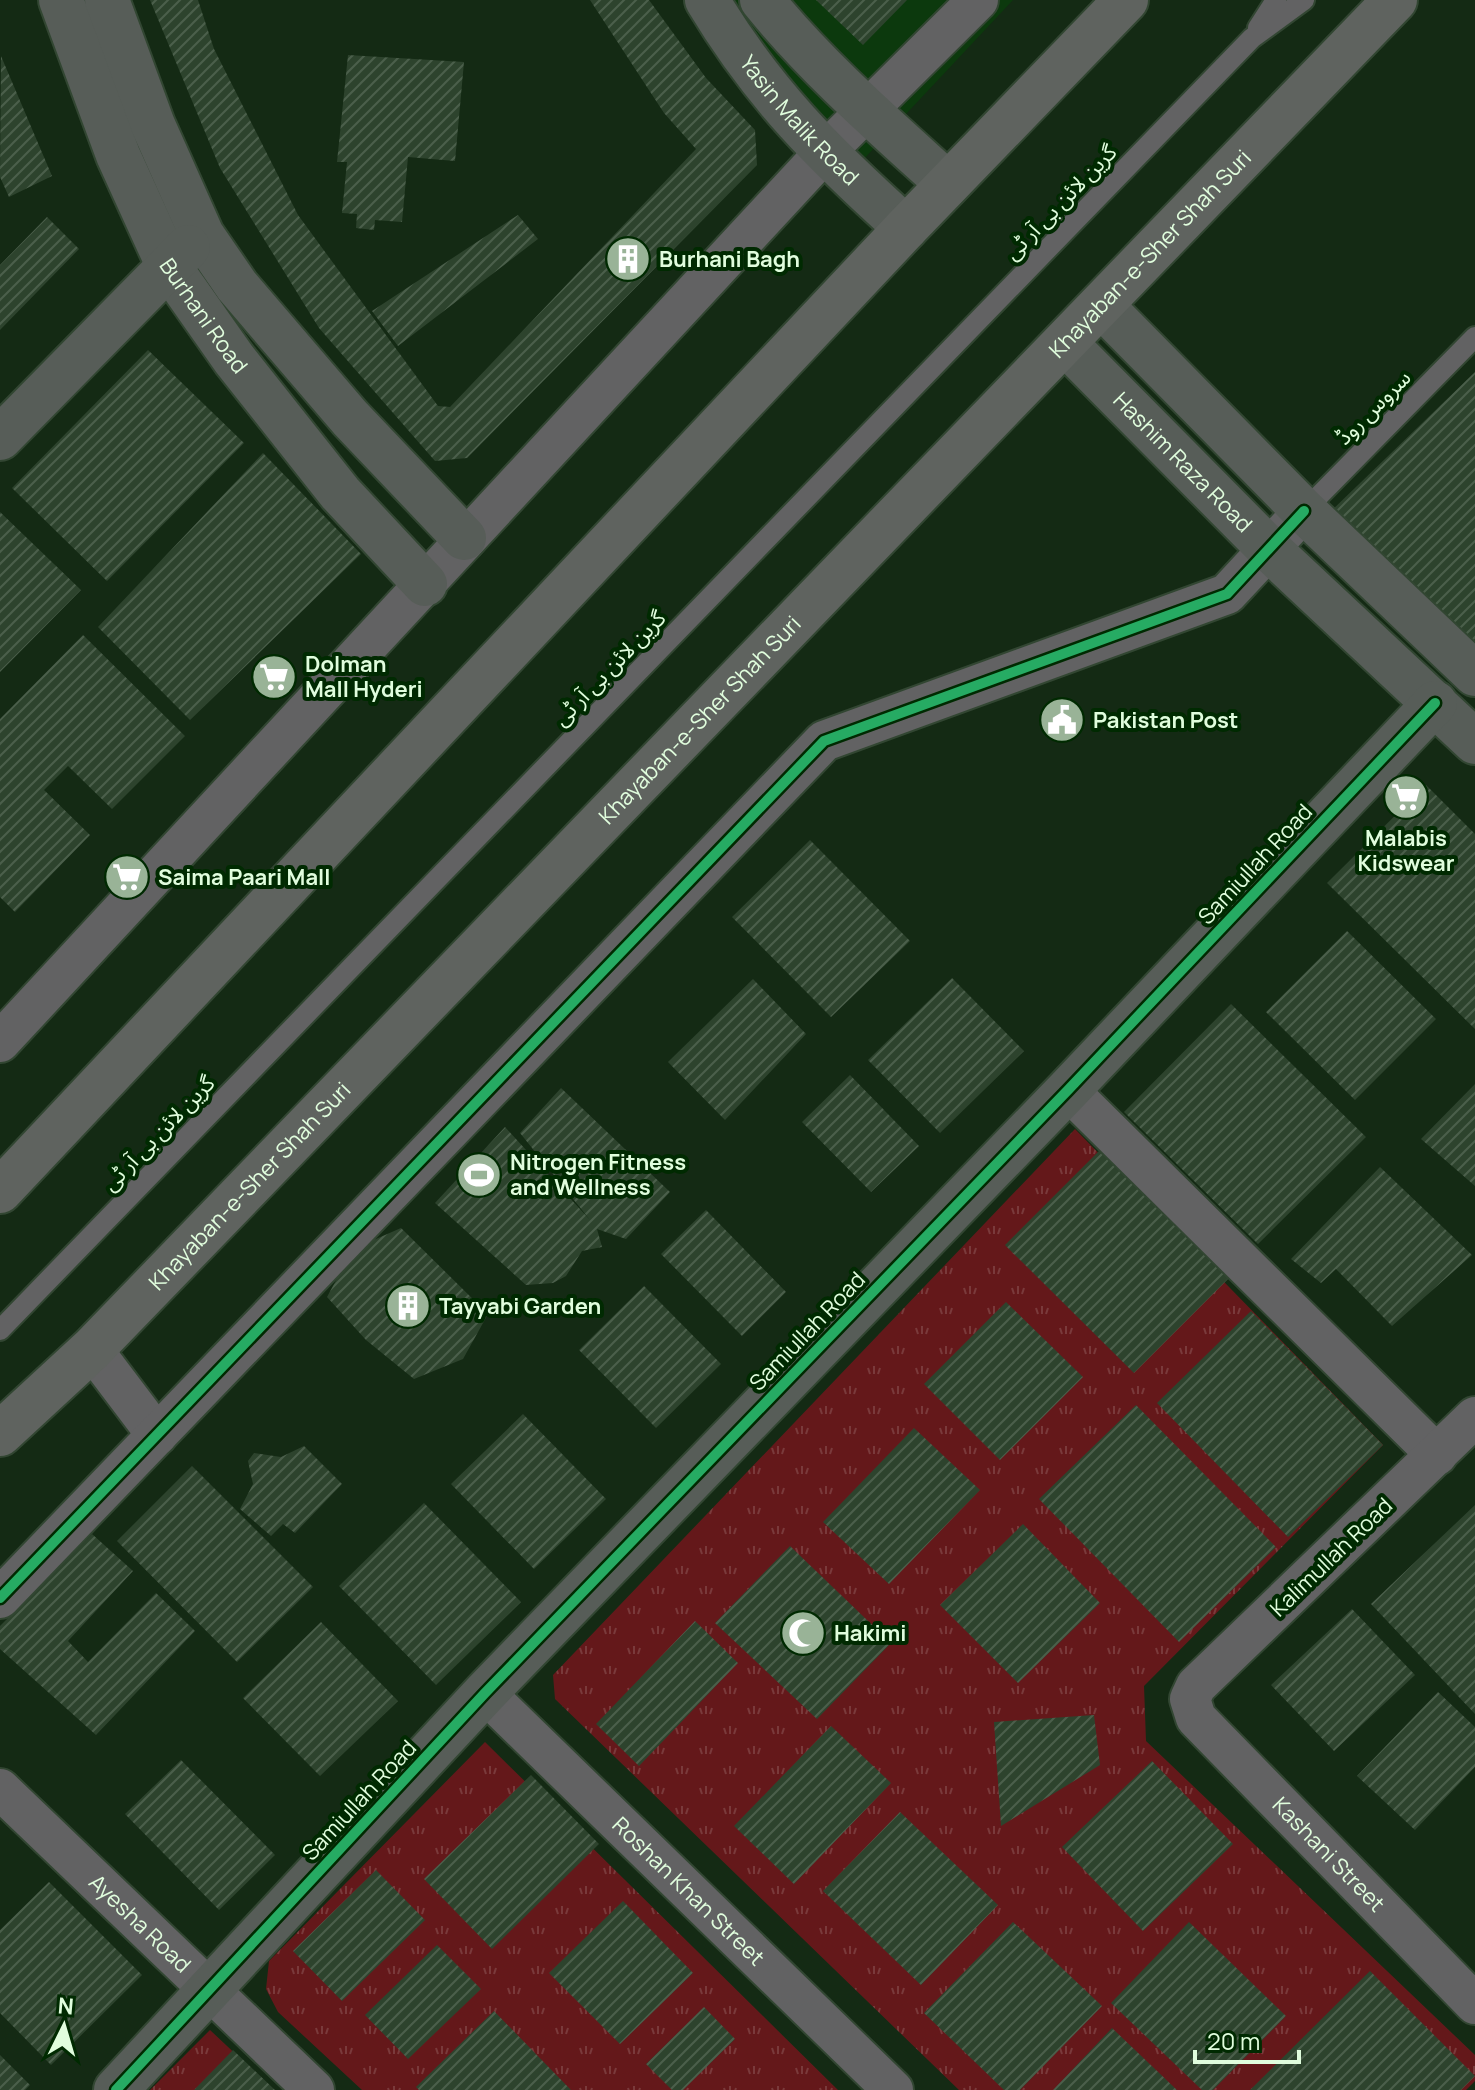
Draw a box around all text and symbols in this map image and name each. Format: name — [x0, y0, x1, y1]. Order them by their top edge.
street label: Yasin Malik Road — [733, 49, 865, 192]
street label: گرین لائن بی آر ٹی — [997, 137, 1124, 266]
street label: Khayaban-e-Sher Shah Suri — [1042, 143, 1258, 364]
building icon: Burhani Bagh — [604, 235, 652, 283]
place label: Burhani Bagh — [659, 244, 800, 274]
street label: Burhani Road — [153, 252, 255, 380]
street label: سروس روڈ — [1329, 363, 1417, 451]
street label: Hashim Raza Road — [1107, 385, 1259, 539]
street label: گرین لائن بی آر ٹی — [546, 603, 673, 732]
street label: Khayaban-e-Sher Shah Suri — [592, 609, 807, 831]
place label: Dolman Mall Hyderi — [305, 649, 423, 704]
supermarket icon: Dolman Mall Hyderi — [250, 653, 298, 701]
public building icon: Pakistan Post — [1038, 696, 1086, 744]
place label: Pakistan Post — [1093, 705, 1238, 735]
supermarket icon: Malabis Kidswear — [1382, 773, 1430, 821]
street label: Samiullah Road — [1191, 797, 1319, 931]
place label: Malabis Kidswear — [1357, 823, 1455, 878]
supermarket icon: Saima Paari Mall — [103, 853, 151, 901]
place label: Saima Paari Mall — [158, 862, 330, 892]
street label: گرین لائن بی آر ٹی — [95, 1068, 222, 1197]
street label: Khayaban-e-Sher Shah Suri — [142, 1075, 357, 1297]
place label: Nitrogen Fitness and Wellness — [510, 1147, 686, 1202]
sports icon: Nitrogen Fitness and Wellness — [455, 1151, 503, 1199]
street label: Samiullah Road — [742, 1265, 872, 1397]
building icon: Tayyabi Garden — [384, 1282, 432, 1330]
place label: Tayyabi Garden — [439, 1291, 601, 1321]
street label: Kalimullah Road — [1263, 1491, 1399, 1623]
mosque icon: Hakimi — [779, 1609, 827, 1657]
place label: Hakimi — [834, 1618, 907, 1648]
street label: Samiullah Road — [295, 1733, 423, 1867]
street label: Kashani Street — [1266, 1790, 1392, 1918]
street label: Roshan Khan Street — [606, 1810, 771, 1972]
street label: Ayesha Road — [83, 1867, 197, 1979]
north arrow — [24, 1986, 104, 2066]
text: N — [57, 1990, 75, 2022]
scale bar — [1195, 2014, 1299, 2064]
text: 20 m — [1207, 2024, 1260, 2057]

